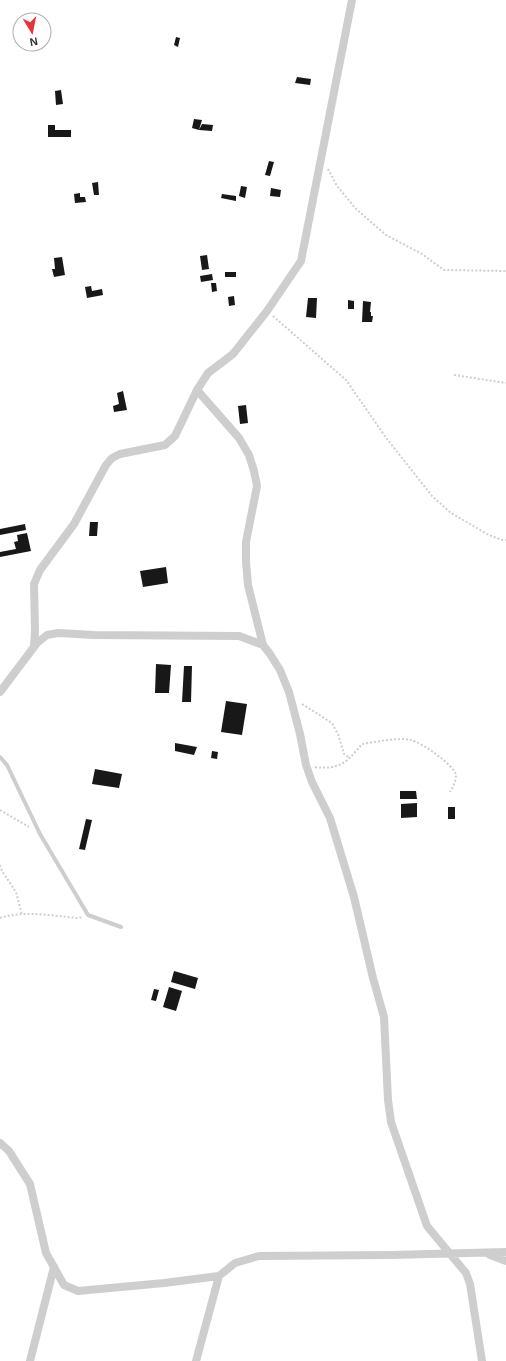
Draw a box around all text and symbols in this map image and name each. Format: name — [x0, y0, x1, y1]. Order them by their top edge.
north arrow — [12, 12, 52, 52]
text: N — [29, 35, 39, 48]

